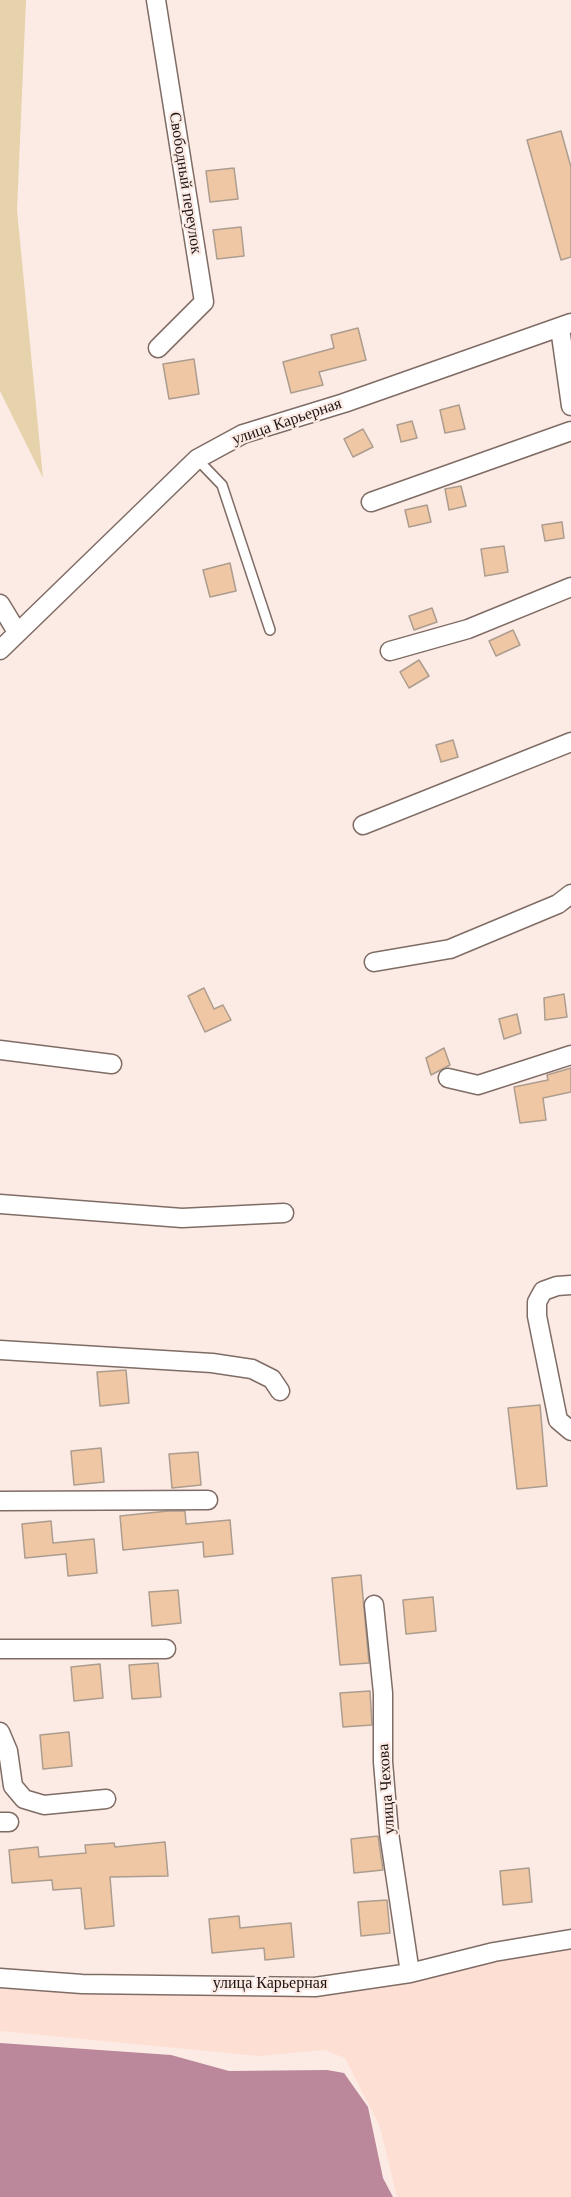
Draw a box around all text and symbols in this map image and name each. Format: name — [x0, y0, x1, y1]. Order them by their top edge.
street label: Свободный переулок — [164, 111, 206, 255]
street label: улица Карьерная — [230, 394, 344, 450]
street label: улица Чехова — [374, 1743, 400, 1835]
street label: улица Карьерная — [213, 1974, 327, 1994]

